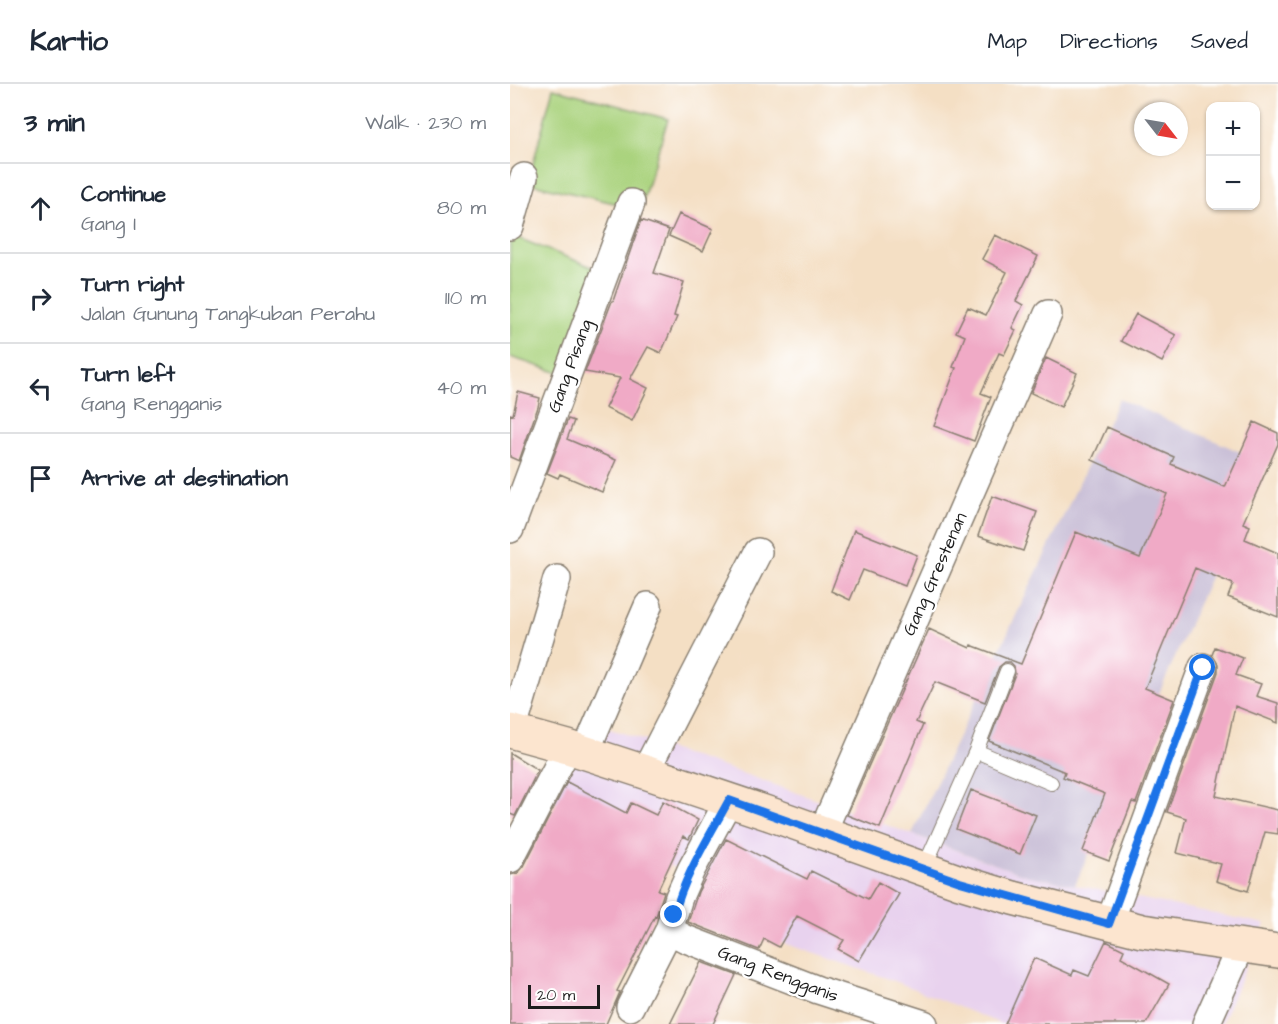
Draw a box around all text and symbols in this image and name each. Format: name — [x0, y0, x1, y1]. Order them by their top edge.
text: Kartio — [30, 22, 108, 61]
text: Map — [987, 27, 1027, 56]
text: Directions — [1060, 27, 1158, 56]
text: Saved — [1191, 27, 1248, 56]
north arrow — [1134, 102, 1188, 156]
map controls — [1206, 102, 1260, 210]
button: + — [1206, 102, 1260, 156]
text: 3 min — [24, 105, 85, 141]
text: Walk · 230 m — [365, 109, 486, 137]
button: − — [1206, 156, 1260, 210]
text: Continue — [81, 179, 166, 210]
icon: ahead — [24, 192, 57, 225]
text: 80 m — [437, 194, 486, 222]
text: Gang I — [81, 210, 136, 238]
text: Turn right — [81, 269, 184, 300]
icon: right — [24, 282, 57, 315]
text: 110 m — [445, 284, 486, 312]
text: Jalan Gunung Tangkuban Perahu — [81, 300, 375, 328]
street label: Gang Pisang — [542, 316, 599, 417]
text: Turn left — [81, 359, 175, 390]
icon: left — [24, 372, 57, 405]
text: 40 m — [436, 374, 486, 402]
text: Gang Rengganis — [81, 390, 222, 418]
icon: arrive — [24, 462, 57, 495]
text: Arrive at destination — [81, 463, 288, 494]
street label: Gang Grestenan — [897, 508, 974, 640]
route start — [1189, 654, 1215, 680]
route end — [660, 901, 686, 927]
street label: Gang Rengganis — [714, 940, 842, 1009]
scale bar — [528, 982, 600, 1010]
text: 20 m — [537, 984, 575, 1006]

